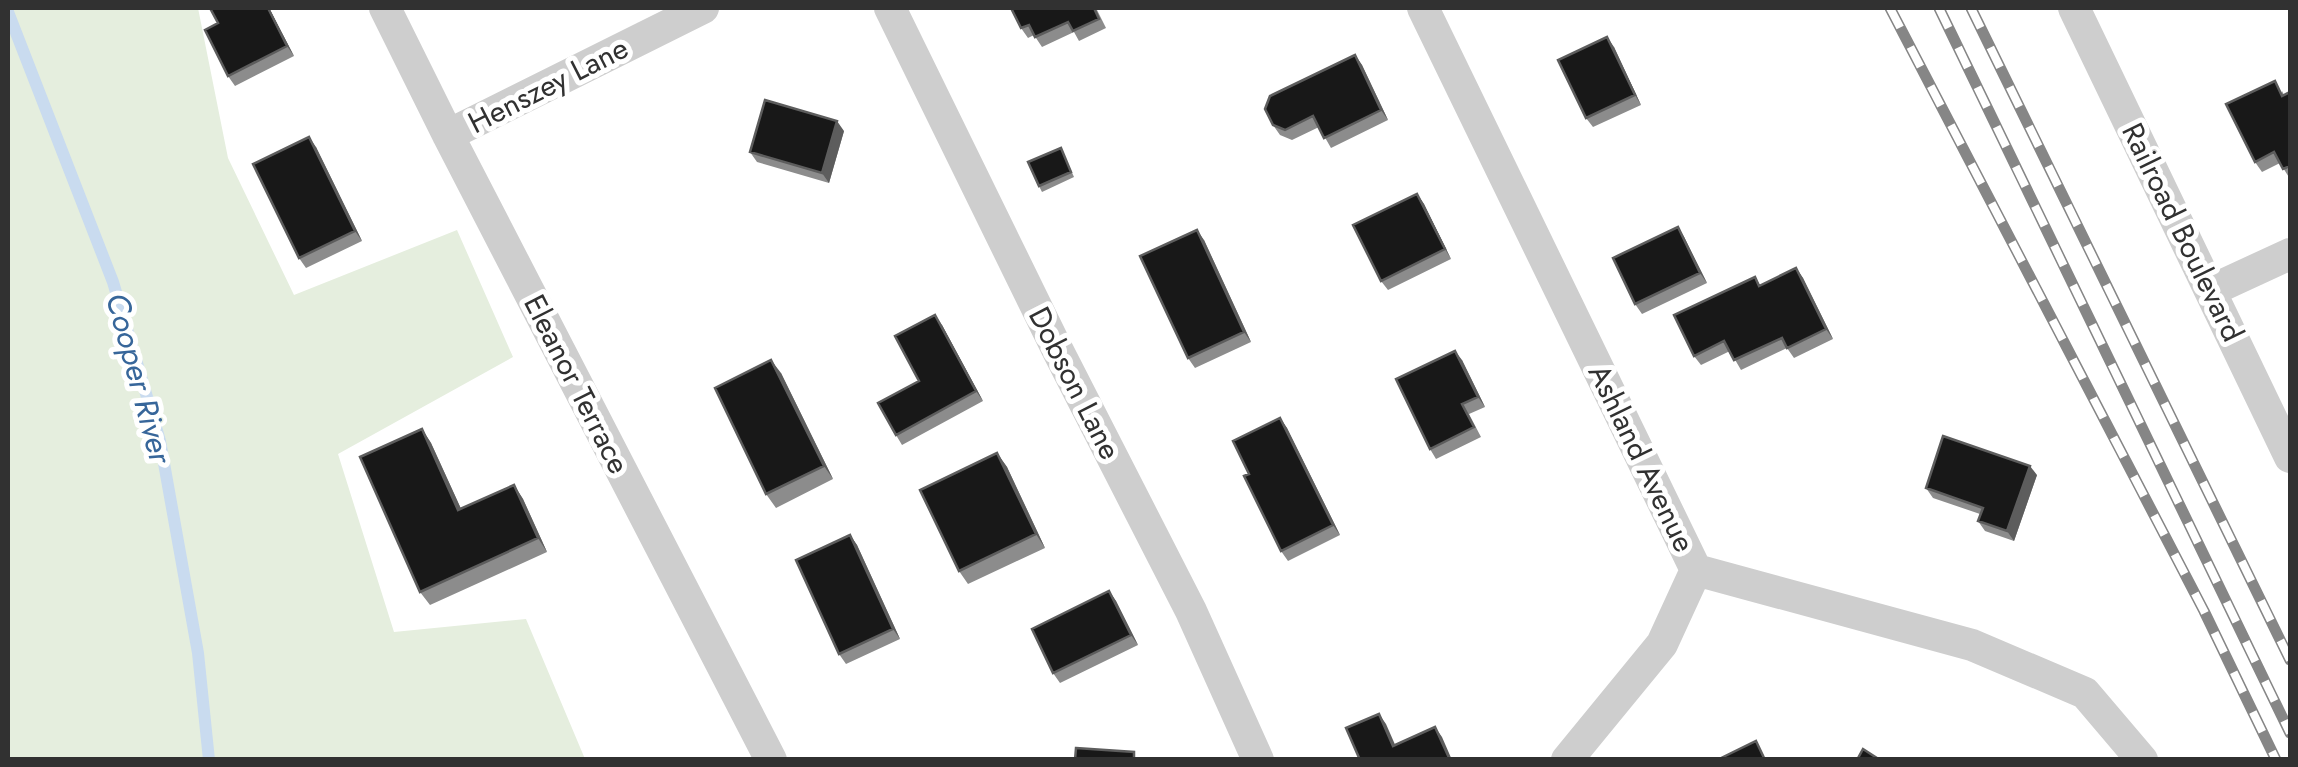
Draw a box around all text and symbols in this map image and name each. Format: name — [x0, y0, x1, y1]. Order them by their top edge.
street label: Henszey Lane — [461, 26, 635, 144]
street label: Railroad Boulevard — [2111, 115, 2255, 349]
street label: Eleanor Terrace — [513, 287, 641, 481]
water label: Cooper River — [94, 288, 184, 470]
street label: Dobson Lane — [1018, 299, 1132, 467]
street label: Ashland Avenue — [1578, 357, 1706, 559]

